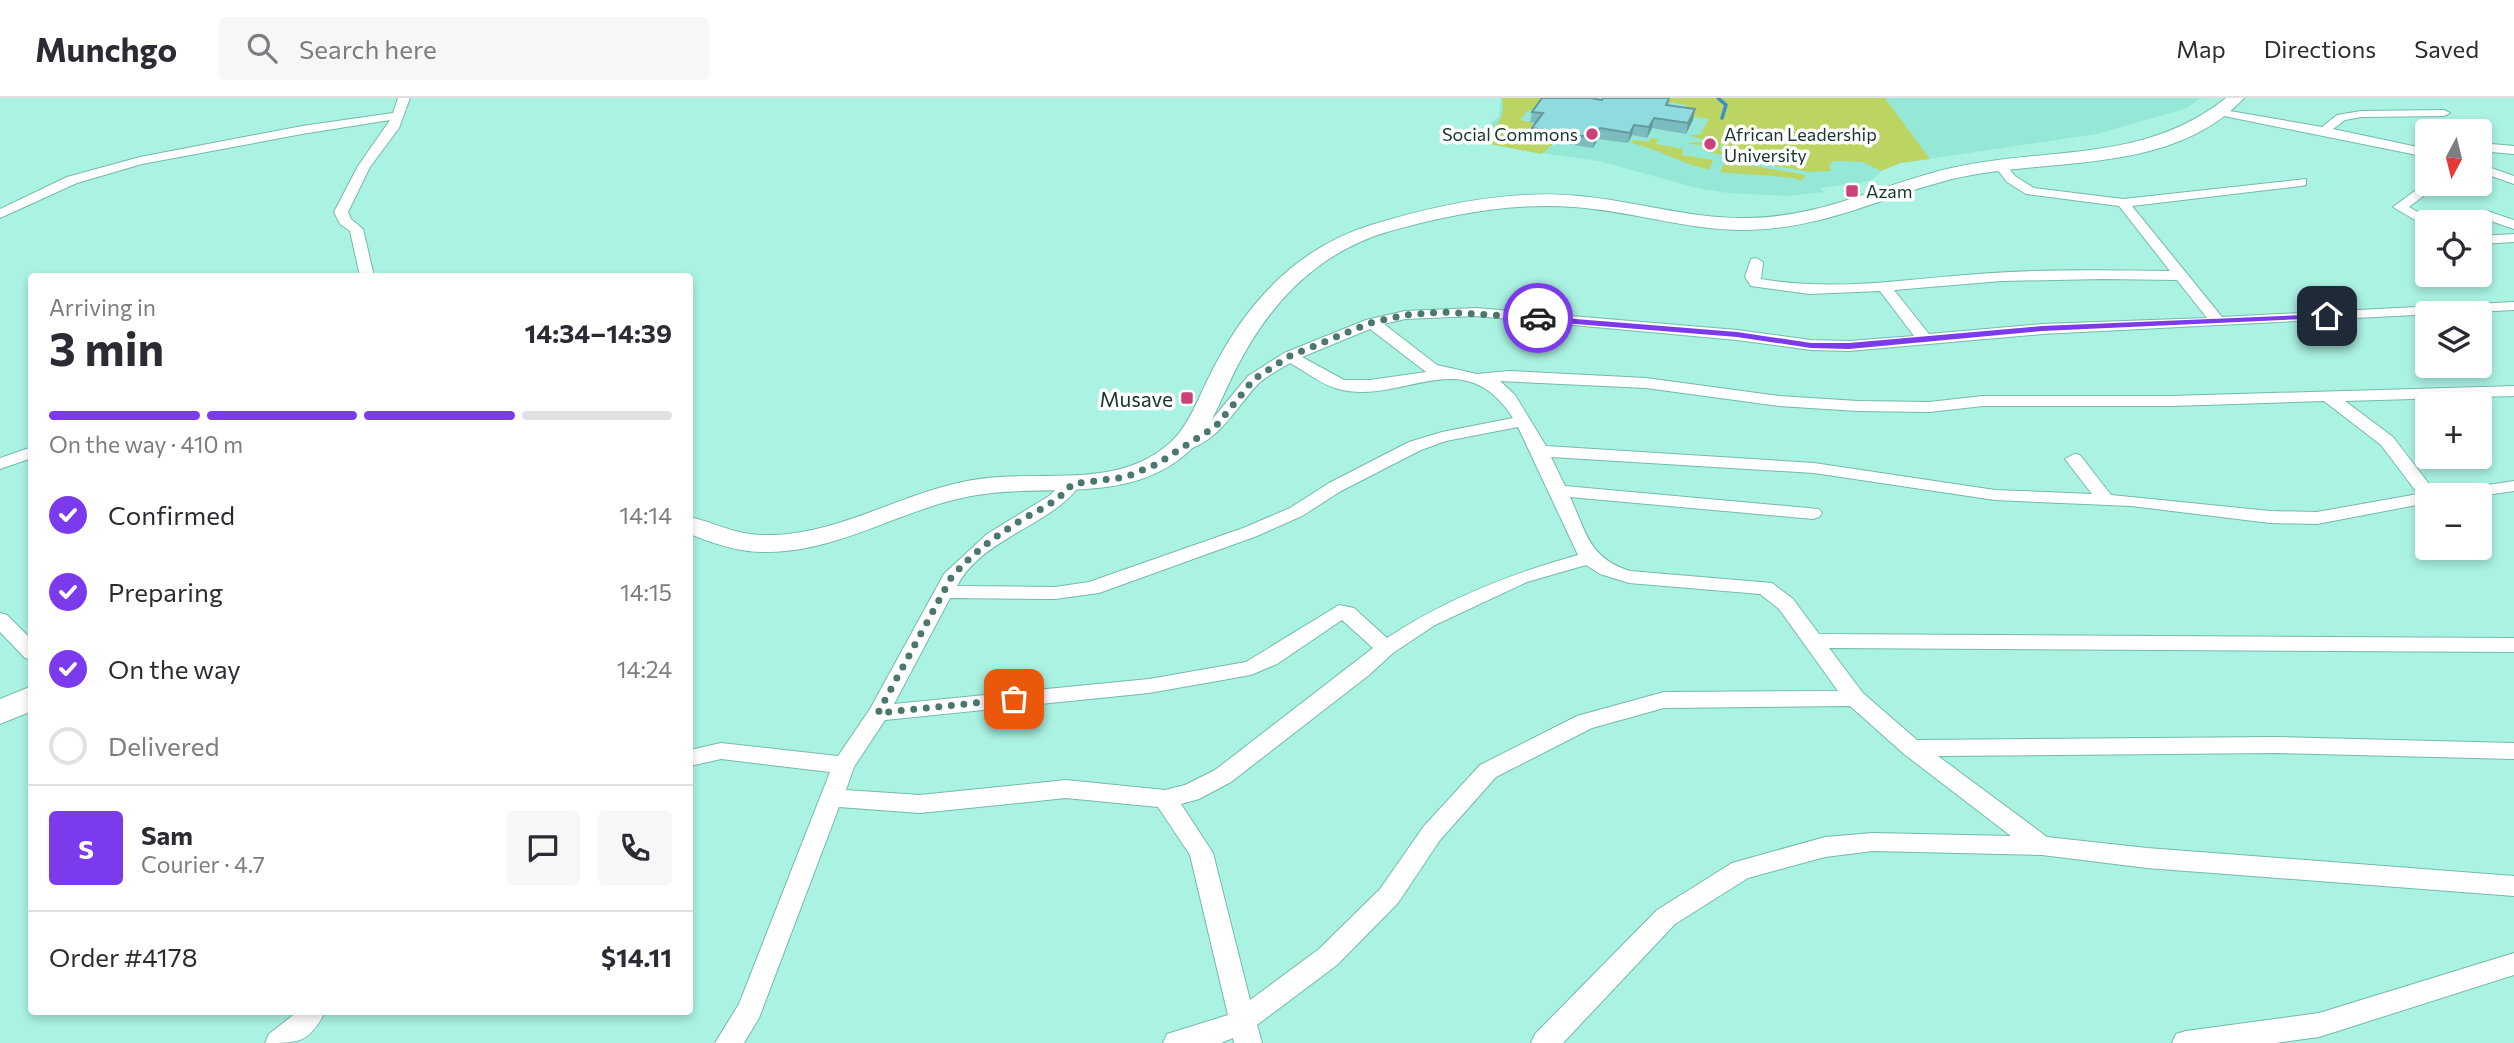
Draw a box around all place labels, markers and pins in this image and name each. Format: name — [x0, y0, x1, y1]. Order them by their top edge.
place label: Social Commons — [1442, 123, 1578, 145]
place label: African Leadership University — [1724, 123, 1877, 166]
marker: Social Commons — [1584, 126, 1600, 142]
marker: African Leadership University — [1702, 136, 1718, 152]
place label: Azam — [1866, 180, 1913, 202]
marker: Azam — [1844, 183, 1860, 199]
pin — [2297, 286, 2357, 346]
place label: Musave — [1099, 386, 1173, 411]
marker: Musave — [1179, 390, 1195, 406]
pin — [984, 669, 1044, 729]

